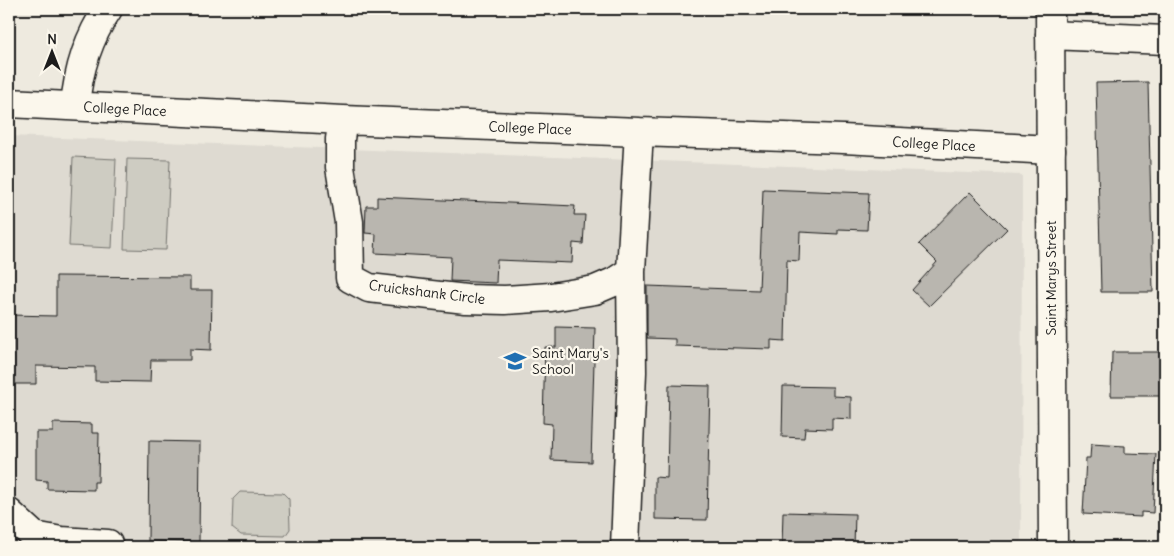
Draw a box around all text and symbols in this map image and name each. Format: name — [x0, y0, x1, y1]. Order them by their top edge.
north arrow — [28, 28, 78, 78]
text: N — [47, 30, 57, 48]
street label: College Place — [83, 98, 167, 120]
street label: College Place — [488, 118, 572, 138]
street label: College Place — [892, 133, 976, 155]
street label: Saint Marys Street — [1042, 220, 1060, 335]
street label: Cruickshank Circle — [368, 276, 486, 308]
place label: Saint Mary's School — [532, 344, 609, 378]
school or university icon: Saint Mary's School — [502, 348, 528, 374]

